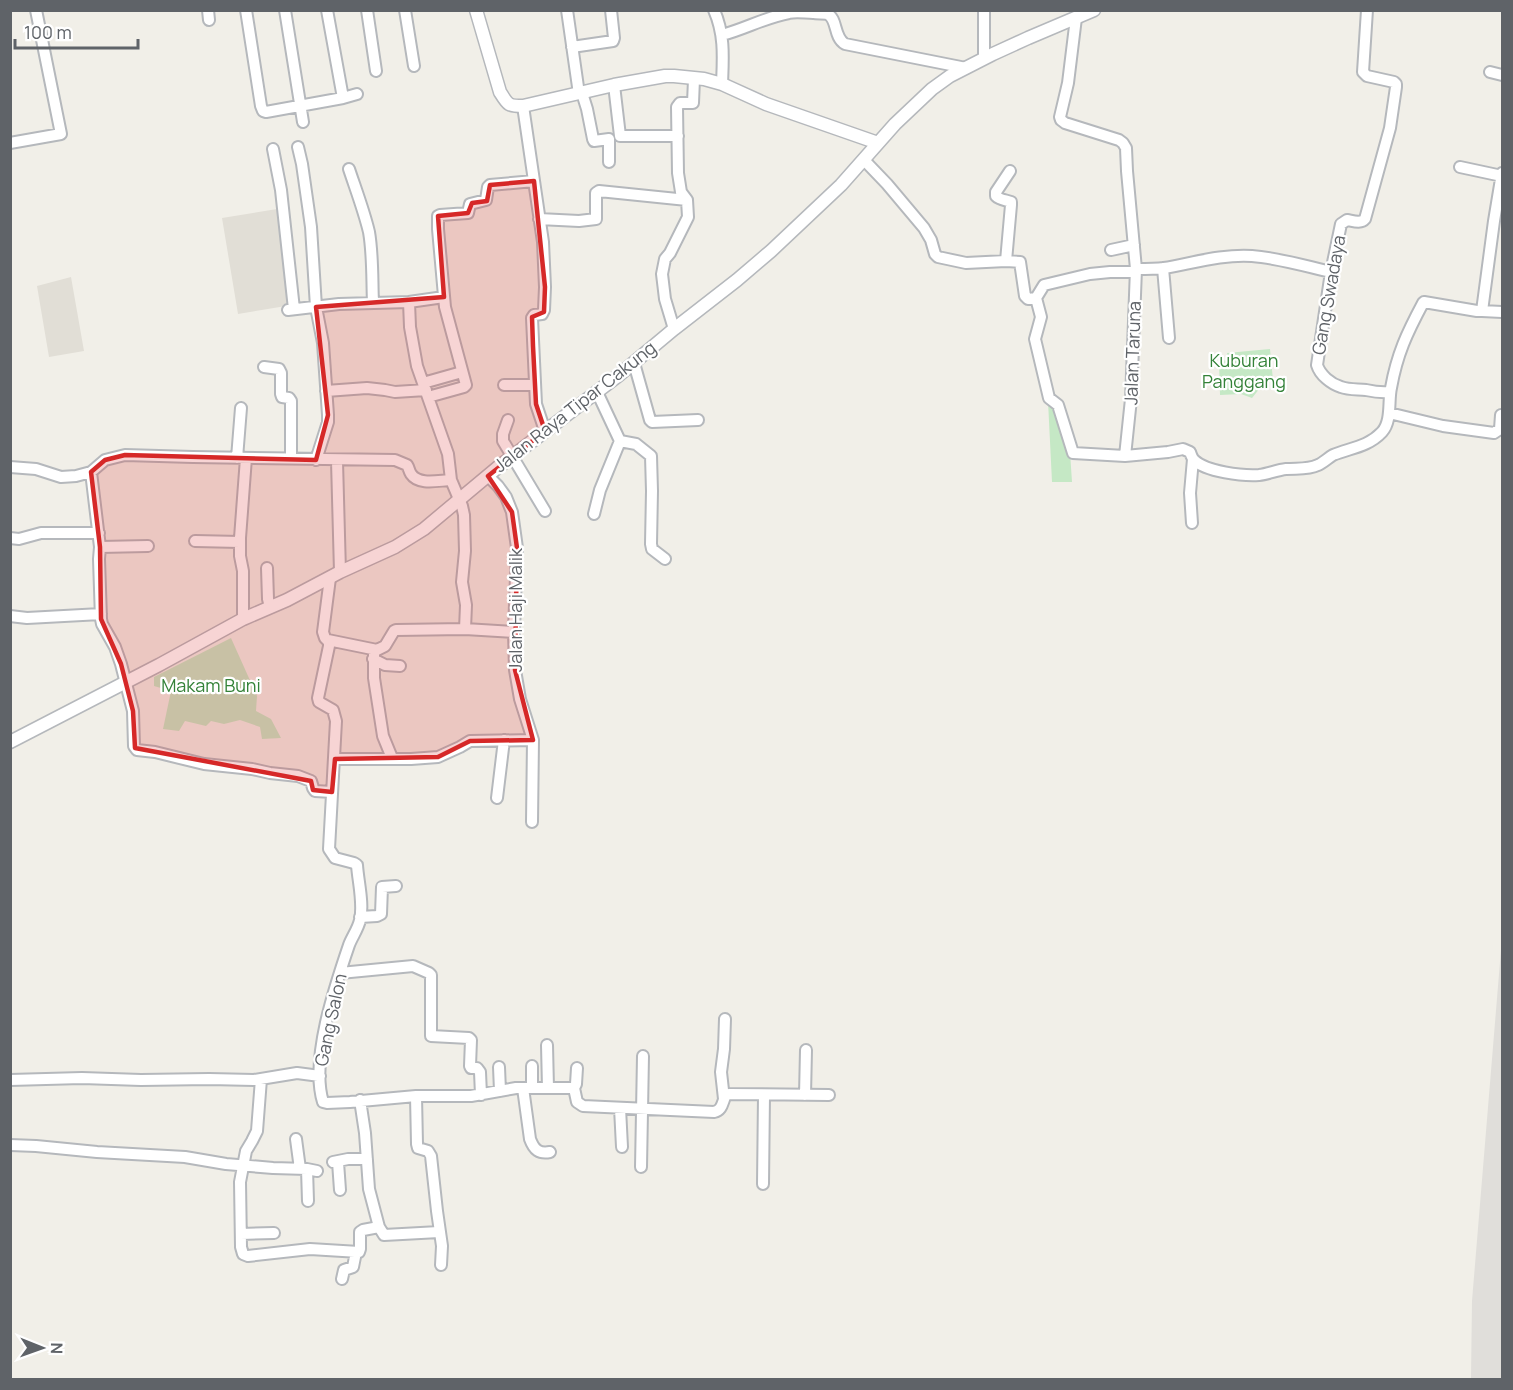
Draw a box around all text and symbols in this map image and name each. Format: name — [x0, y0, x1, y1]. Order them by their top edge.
scale bar — [15, 12, 138, 50]
text: 100 m — [24, 20, 72, 44]
street label: Gang Swadaya — [1306, 233, 1350, 357]
street label: Jalan Taruna — [1118, 300, 1146, 405]
street label: Jalan Raya Tipar Cakung — [488, 335, 661, 477]
park label: Kuburan Panggang — [1202, 348, 1286, 393]
street label: Jalan Haji Malik — [503, 547, 527, 672]
park label: Makam Buni — [161, 673, 261, 697]
street label: Gang Salon — [308, 971, 352, 1068]
north arrow — [12, 1318, 72, 1378]
text: N — [46, 1342, 68, 1354]

